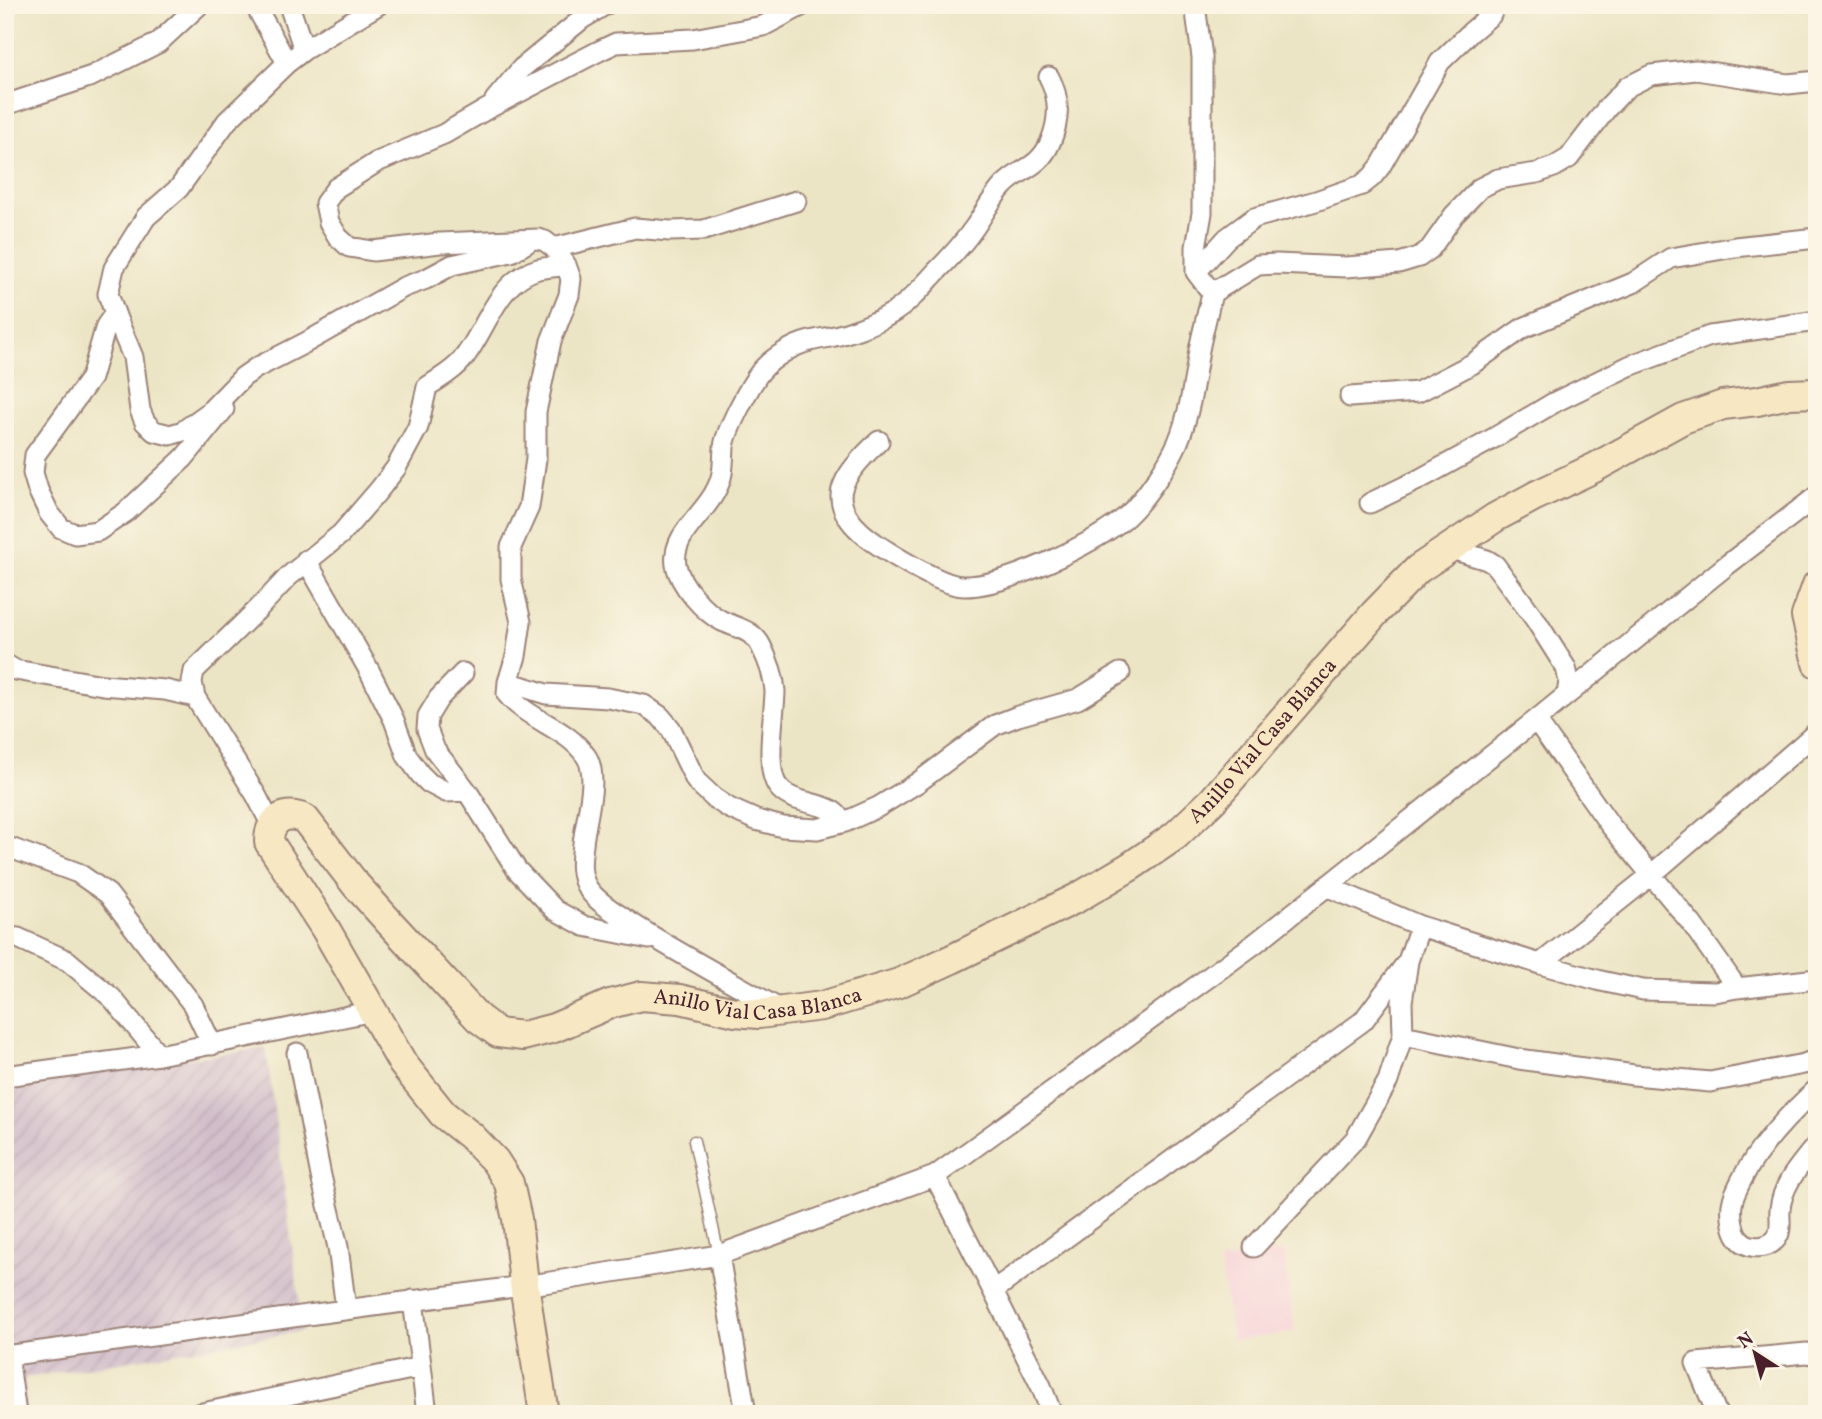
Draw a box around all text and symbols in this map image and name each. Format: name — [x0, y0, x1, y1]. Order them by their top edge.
street label: Anillo Vial Casa Blanca — [1182, 652, 1344, 830]
street label: Anillo Vial Casa Blanca — [652, 980, 865, 1029]
north arrow — [1720, 1318, 1790, 1388]
text: N — [1733, 1326, 1760, 1355]

